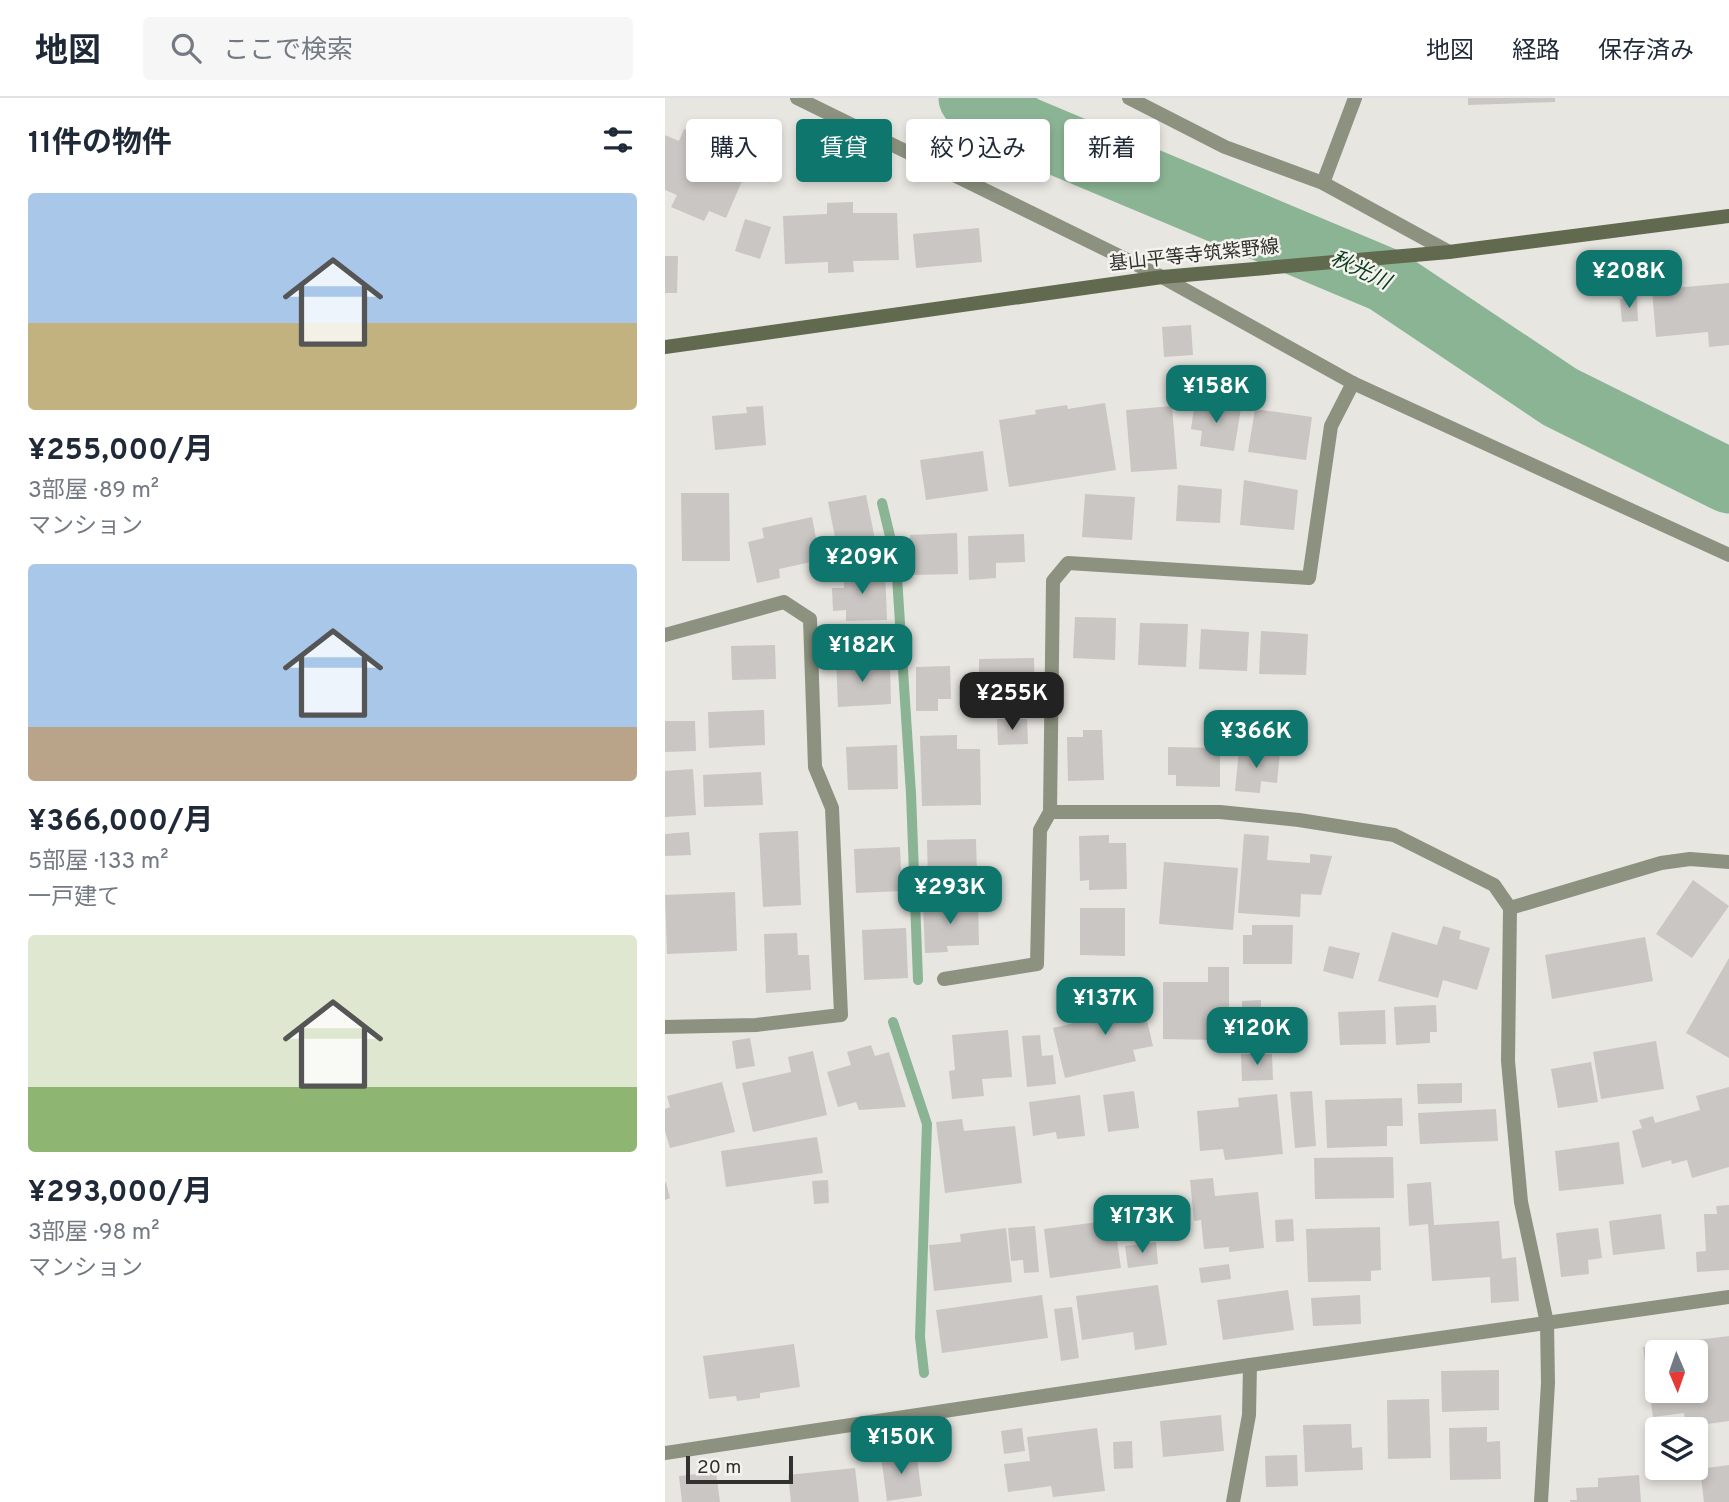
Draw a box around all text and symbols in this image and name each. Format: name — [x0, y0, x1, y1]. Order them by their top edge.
search box — [143, 17, 633, 80]
icon: search — [167, 29, 205, 67]
text: 地図 — [35, 32, 101, 74]
text: ここで検索 — [223, 35, 353, 68]
text: 地図 — [1426, 37, 1474, 67]
text: 経路 — [1512, 37, 1560, 67]
text: 保存済み — [1598, 37, 1694, 67]
chip: 購入 — [686, 119, 782, 182]
chip: 賃貸 — [796, 119, 892, 182]
chip: 絞り込み — [906, 119, 1050, 182]
chip: 新着 — [1064, 119, 1160, 182]
icon: filters — [599, 121, 637, 159]
text: 11件の物件 — [28, 126, 172, 163]
street label: 基山平等寺筑紫野線 — [1108, 235, 1280, 277]
icon: home — [270, 239, 396, 365]
water label: 秋光川 — [1326, 245, 1396, 297]
pin: ¥208K — [1580, 250, 1678, 310]
text: ¥208K — [1592, 258, 1666, 287]
pin: ¥158K — [1167, 366, 1265, 425]
text: ¥158K — [1182, 373, 1250, 402]
text: ¥255,000/月 — [28, 433, 214, 470]
text: 3部屋 · 89 m² — [28, 477, 159, 506]
text: マンション — [28, 513, 143, 542]
pin: ¥209K — [813, 536, 911, 596]
text: ¥209K — [825, 544, 899, 573]
icon: home — [270, 610, 396, 736]
pin: ¥182K — [813, 624, 911, 684]
text: ¥182K — [828, 632, 896, 661]
pin: ¥255K — [963, 672, 1061, 732]
text: ¥255K — [976, 680, 1048, 709]
pin: ¥366K — [1207, 710, 1305, 770]
text: ¥366K — [1220, 718, 1292, 747]
text: ¥366,000/月 — [28, 804, 214, 841]
text: 5部屋 · 133 m² — [28, 848, 169, 877]
pin: ¥293K — [901, 866, 999, 926]
text: ¥293K — [914, 874, 986, 903]
text: 一戸建て — [28, 884, 120, 913]
pin: ¥137K — [1056, 978, 1154, 1037]
icon: home — [270, 981, 396, 1107]
text: ¥137K — [1072, 985, 1138, 1014]
pin: ¥120K — [1208, 1007, 1306, 1067]
text: ¥120K — [1223, 1015, 1291, 1044]
text: ¥293,000/月 — [28, 1175, 213, 1212]
pin: ¥173K — [1093, 1196, 1191, 1255]
text: ¥173K — [1109, 1203, 1175, 1232]
text: 3部屋 · 98 m² — [28, 1219, 160, 1248]
text: マンション — [28, 1255, 143, 1284]
north arrow — [1645, 1340, 1708, 1404]
map controls — [1645, 1340, 1708, 1480]
pin: ¥150K — [852, 1416, 950, 1476]
button: layers — [1645, 1417, 1708, 1480]
text: ¥150K — [867, 1424, 935, 1453]
scale bar — [686, 1453, 793, 1485]
text: 20 m — [697, 1456, 741, 1480]

